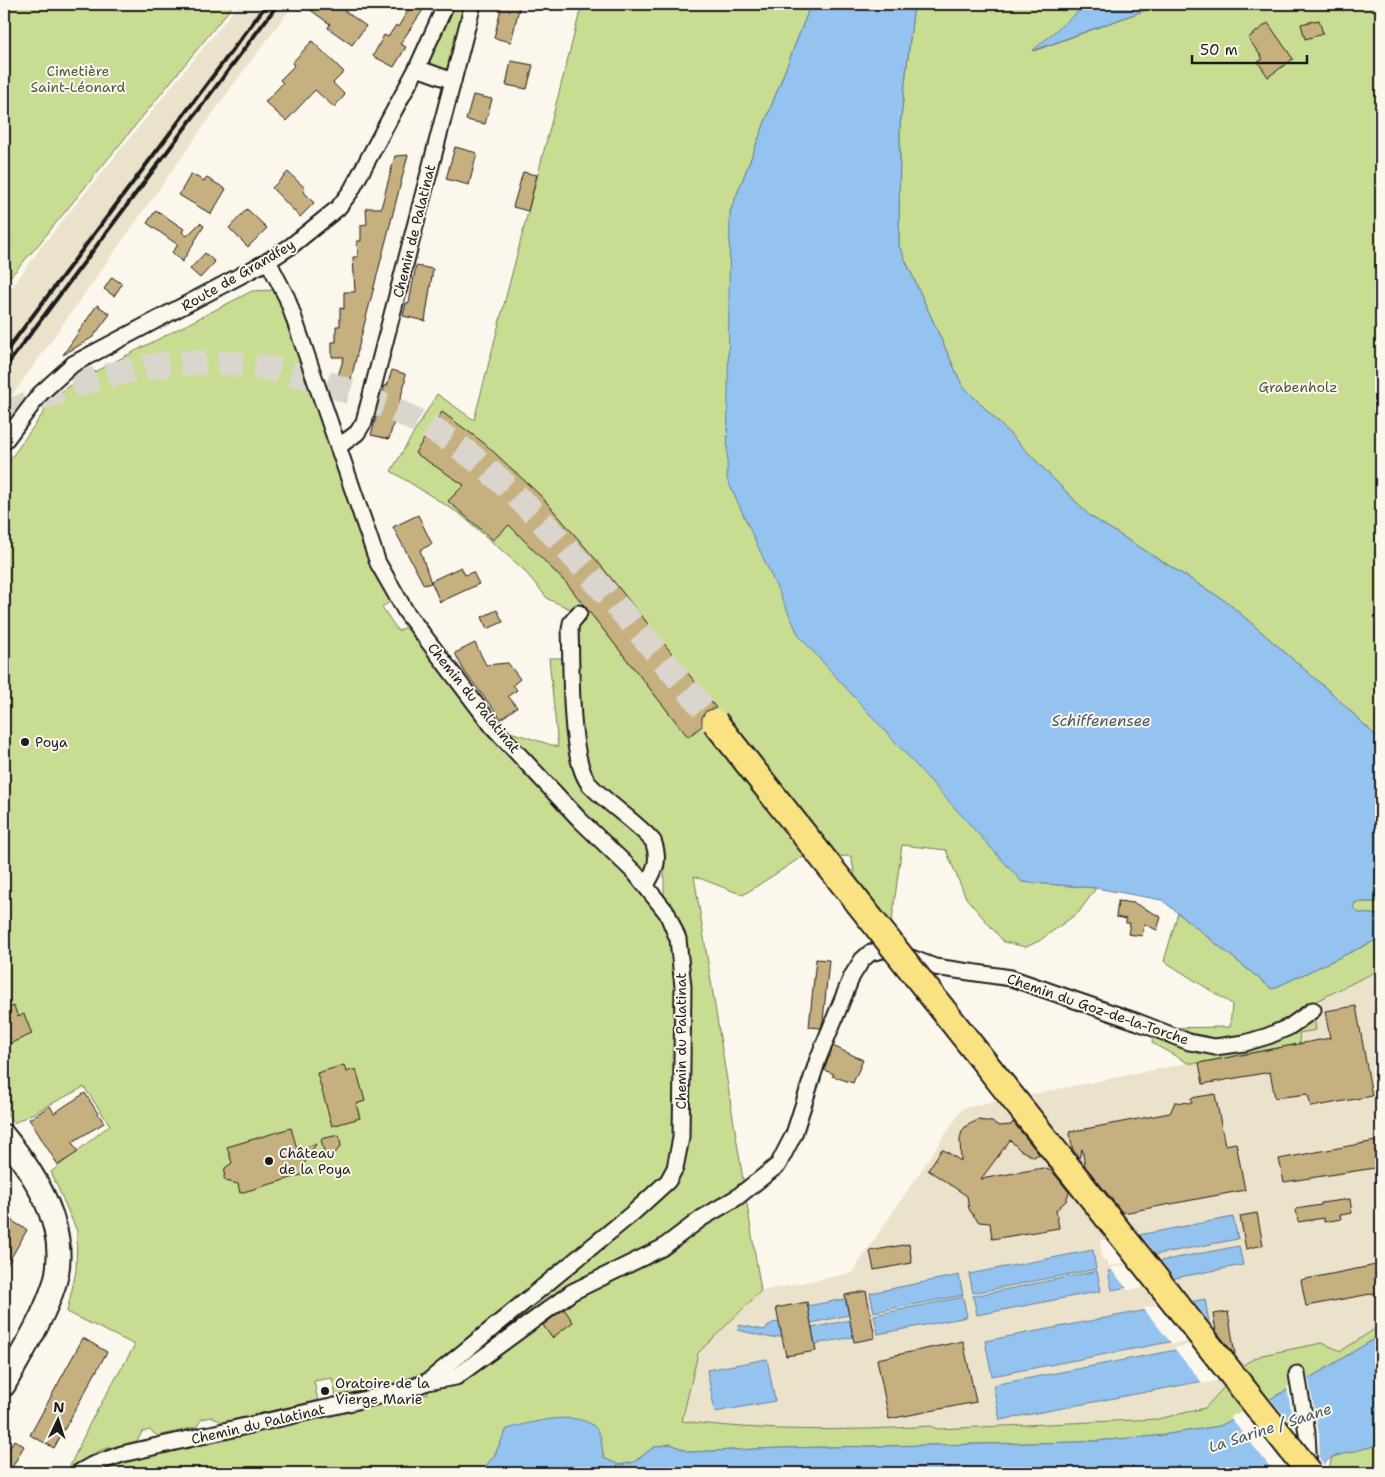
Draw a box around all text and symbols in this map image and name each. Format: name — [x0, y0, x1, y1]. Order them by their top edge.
scale bar — [1192, 32, 1308, 64]
text: 50 m — [1200, 40, 1238, 60]
park label: Cimetière Saint-Léonard — [31, 62, 126, 96]
street label: Chemin de Palatinat — [389, 162, 439, 300]
street label: Route de Grandfey — [178, 235, 298, 315]
park label: Grabenholz — [1258, 378, 1338, 396]
street label: Chemin du Palatinat — [424, 639, 524, 757]
water label: Schiffenensee — [1052, 711, 1150, 731]
place label: Poya — [35, 733, 68, 751]
marker: Poya — [19, 736, 31, 748]
street label: Chemin du Goz-de-la-Torche — [1005, 969, 1191, 1049]
street label: Chemin du Palatinat — [672, 973, 690, 1109]
place label: Château de la Poya — [279, 1144, 351, 1178]
marker: Château de la Poya — [263, 1155, 275, 1167]
place label: Oratoire de la Vierge Marie — [335, 1374, 430, 1408]
marker: Oratoire de la Vierge Marie — [319, 1385, 331, 1397]
north arrow — [32, 1394, 82, 1444]
text: N — [53, 1398, 65, 1416]
water label: La Sarine / Saane — [1206, 1399, 1334, 1457]
street label: Chemin du Palatinat — [189, 1400, 327, 1448]

